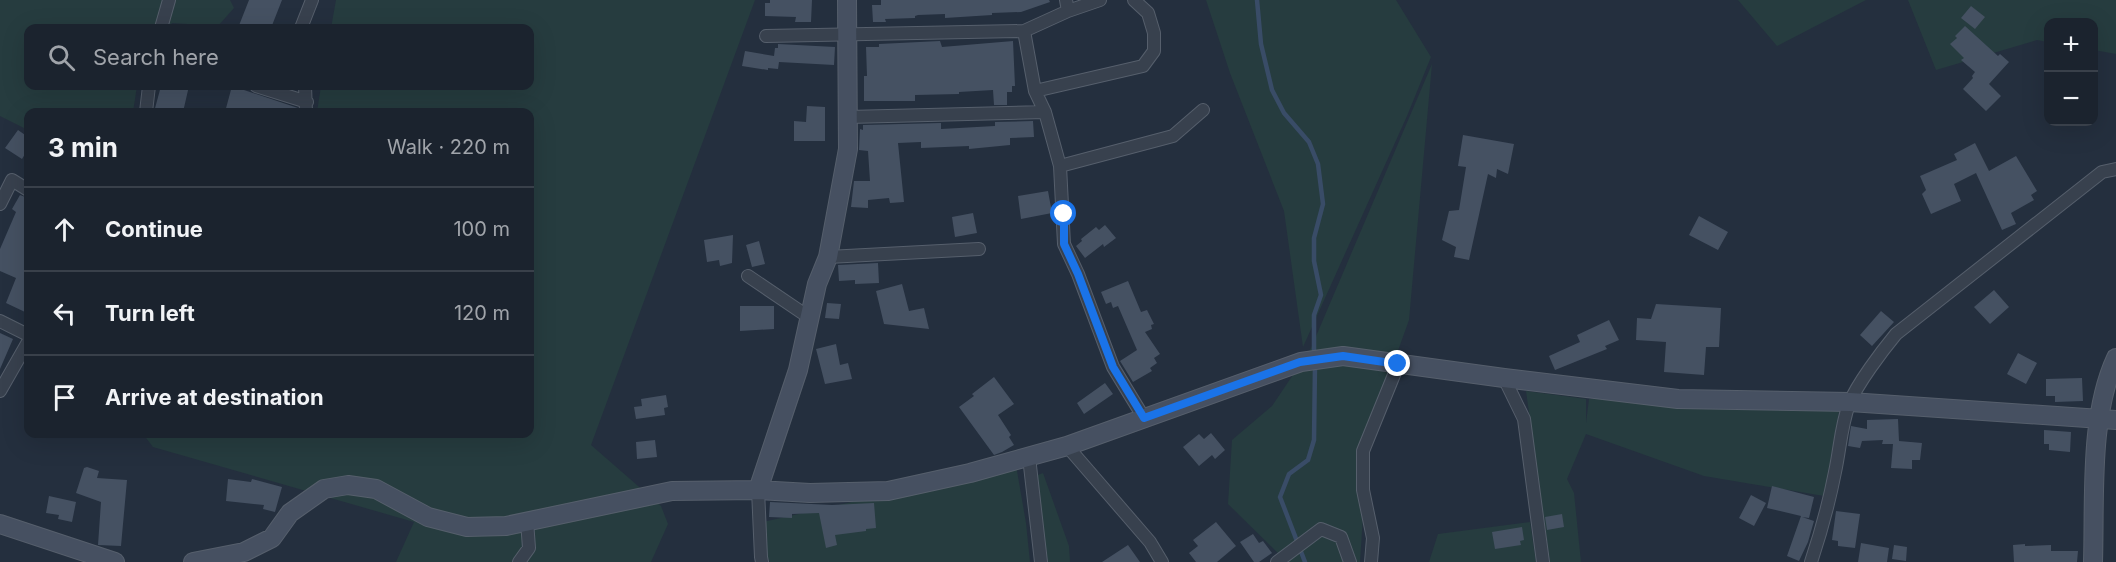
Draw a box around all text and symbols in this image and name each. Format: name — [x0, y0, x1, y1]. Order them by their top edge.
map controls — [2044, 18, 2098, 126]
button: + — [2044, 18, 2098, 72]
search box — [24, 24, 534, 90]
icon: search — [45, 41, 78, 74]
text: Search here — [93, 44, 219, 70]
button: − — [2044, 72, 2098, 126]
text: 3 min — [48, 132, 118, 163]
text: Walk · 220 m — [387, 135, 510, 159]
route start — [1050, 200, 1076, 226]
icon: ahead — [48, 213, 81, 246]
text: Continue — [105, 216, 203, 242]
text: 100 m — [453, 217, 510, 241]
icon: left — [48, 297, 81, 330]
text: Turn left — [105, 300, 195, 326]
text: 120 m — [454, 301, 510, 325]
route end — [1384, 350, 1410, 376]
icon: arrive — [48, 381, 81, 414]
text: Arrive at destination — [105, 384, 324, 410]

